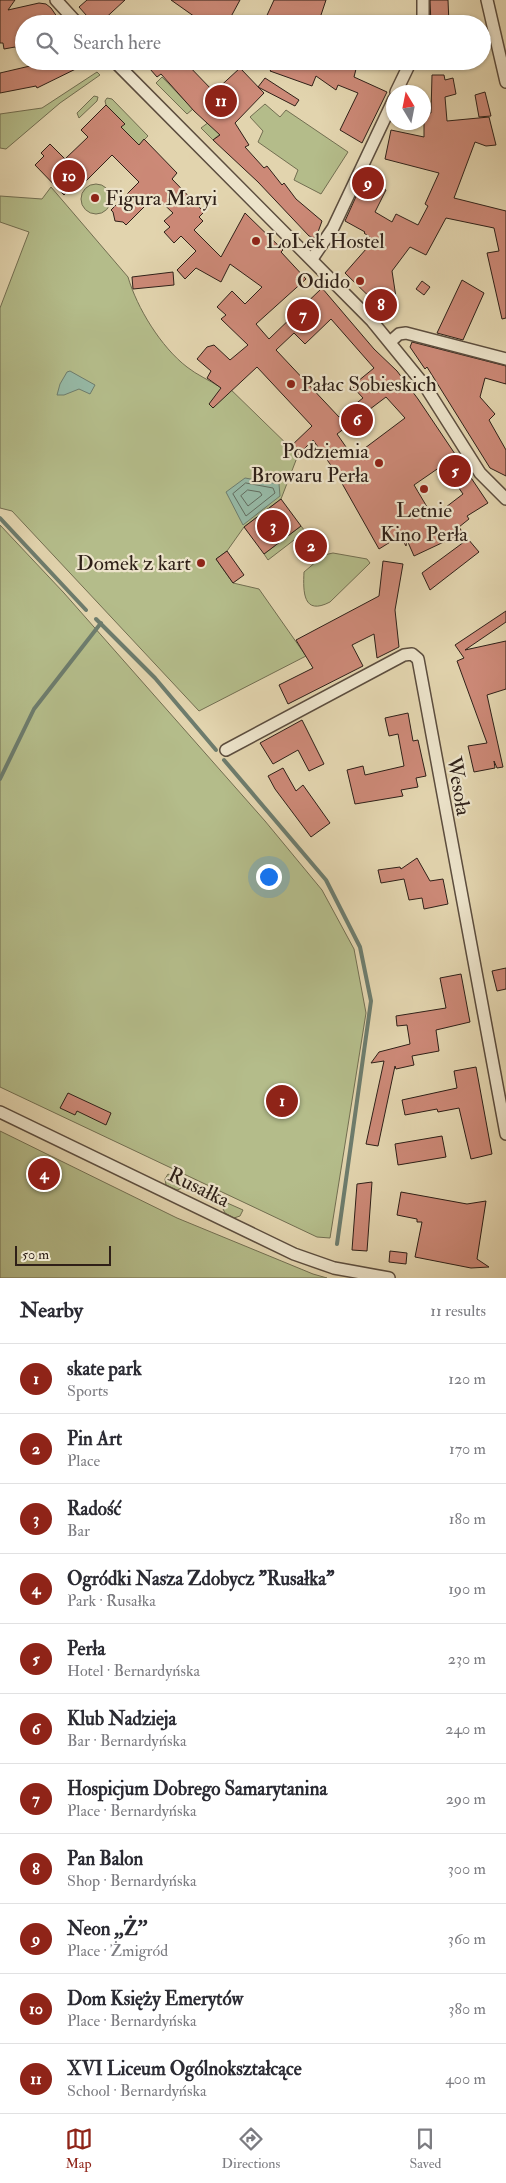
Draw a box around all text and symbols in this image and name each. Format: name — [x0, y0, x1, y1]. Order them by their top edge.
search box — [15, 15, 491, 70]
icon: search — [33, 29, 61, 57]
text: Search here — [73, 31, 161, 55]
pin: 11 — [205, 82, 237, 120]
north arrow — [386, 85, 431, 130]
pin: 10 — [53, 157, 85, 195]
pin: 9 — [352, 164, 384, 202]
place label: Figura Maryi — [105, 185, 218, 212]
marker: Figura Maryi — [89, 192, 101, 204]
place label: LoLek Hostel — [266, 228, 385, 255]
marker: LoLek Hostel — [250, 235, 262, 247]
place label: Odido — [297, 268, 350, 295]
marker: Odido — [354, 275, 366, 287]
pin: 8 — [365, 286, 397, 324]
pin: 7 — [287, 296, 319, 334]
place label: Pałac Sobieskich — [301, 371, 437, 398]
marker: Pałac Sobieskich — [285, 378, 297, 390]
pin: 6 — [341, 401, 373, 439]
place label: Podziemia Browaru Perła — [251, 438, 369, 489]
pin: 5 — [439, 452, 471, 490]
marker: Podziemia Browaru Perła — [373, 457, 385, 469]
marker: Letnie Kino Perła — [418, 483, 430, 495]
place label: Letnie Kino Perła — [380, 497, 468, 548]
pin: 3 — [257, 507, 289, 545]
pin: 2 — [295, 527, 327, 565]
place label: Domek z kart — [77, 550, 191, 577]
marker: Domek z kart — [195, 557, 207, 569]
street label: Wesoła — [440, 753, 477, 818]
your location — [256, 864, 282, 890]
pin: 1 — [266, 1082, 298, 1120]
pin: 4 — [28, 1155, 60, 1193]
street label: Rusałka — [163, 1161, 234, 1214]
scale bar — [15, 1243, 111, 1266]
text: 50 m — [22, 1246, 49, 1263]
text: Nearby — [20, 1297, 83, 1324]
text: 11 results — [430, 1301, 486, 1321]
text: skate park — [67, 1357, 142, 1381]
text: 1 — [33, 1369, 39, 1389]
text: 120 m — [448, 1369, 486, 1389]
text: Sports — [67, 1381, 108, 1401]
text: Pin Art — [67, 1427, 122, 1451]
text: 2 — [32, 1439, 40, 1459]
text: 170 m — [449, 1439, 486, 1459]
text: Place — [67, 1451, 100, 1471]
text: Radość — [67, 1497, 121, 1521]
text: 3 — [33, 1509, 39, 1529]
text: 180 m — [449, 1509, 486, 1529]
text: Bar — [67, 1521, 90, 1541]
text: Ogródki Nasza Zdobycz "Rusałka" — [67, 1567, 334, 1591]
text: 4 — [32, 1579, 40, 1599]
text: 190 m — [448, 1579, 486, 1599]
text: Park · Rusałka — [67, 1591, 156, 1611]
text: Perła — [67, 1637, 105, 1661]
text: 5 — [32, 1649, 40, 1669]
text: 230 m — [448, 1649, 486, 1669]
text: Hotel · Bernardyńska — [67, 1661, 200, 1681]
text: Klub Nadzieja — [67, 1707, 176, 1731]
text: 6 — [32, 1719, 40, 1739]
text: 240 m — [445, 1719, 486, 1739]
text: Bar · Bernardyńska — [67, 1731, 186, 1751]
text: Hospicjum Dobrego Samarytanina — [67, 1777, 327, 1801]
text: 7 — [32, 1789, 40, 1809]
text: 290 m — [446, 1789, 486, 1809]
text: Place · Bernardyńska — [67, 1801, 197, 1821]
text: Pan Balon — [67, 1847, 143, 1871]
text: 8 — [32, 1859, 40, 1879]
text: 300 m — [448, 1859, 486, 1879]
text: Shop · Bernardyńska — [67, 1871, 197, 1891]
text: Neon ,,Ż'' — [67, 1917, 147, 1941]
text: 9 — [32, 1929, 40, 1949]
text: 360 m — [448, 1929, 486, 1949]
text: Place · Żmigród — [67, 1941, 168, 1961]
text: Dom Księży Emerytów — [67, 1987, 243, 2011]
text: 10 — [29, 1999, 43, 2019]
text: 380 m — [448, 1999, 486, 2019]
text: Place · Bernardyńska — [67, 2011, 197, 2031]
text: XVI Liceum Ogólnokształcące — [67, 2057, 302, 2081]
text: 11 — [30, 2069, 42, 2089]
text: 400 m — [445, 2069, 486, 2089]
text: School · Bernardyńska — [67, 2081, 207, 2101]
tab: Map — [65, 2125, 93, 2172]
tab: Directions — [222, 2125, 280, 2172]
tab: Saved — [409, 2125, 441, 2172]

